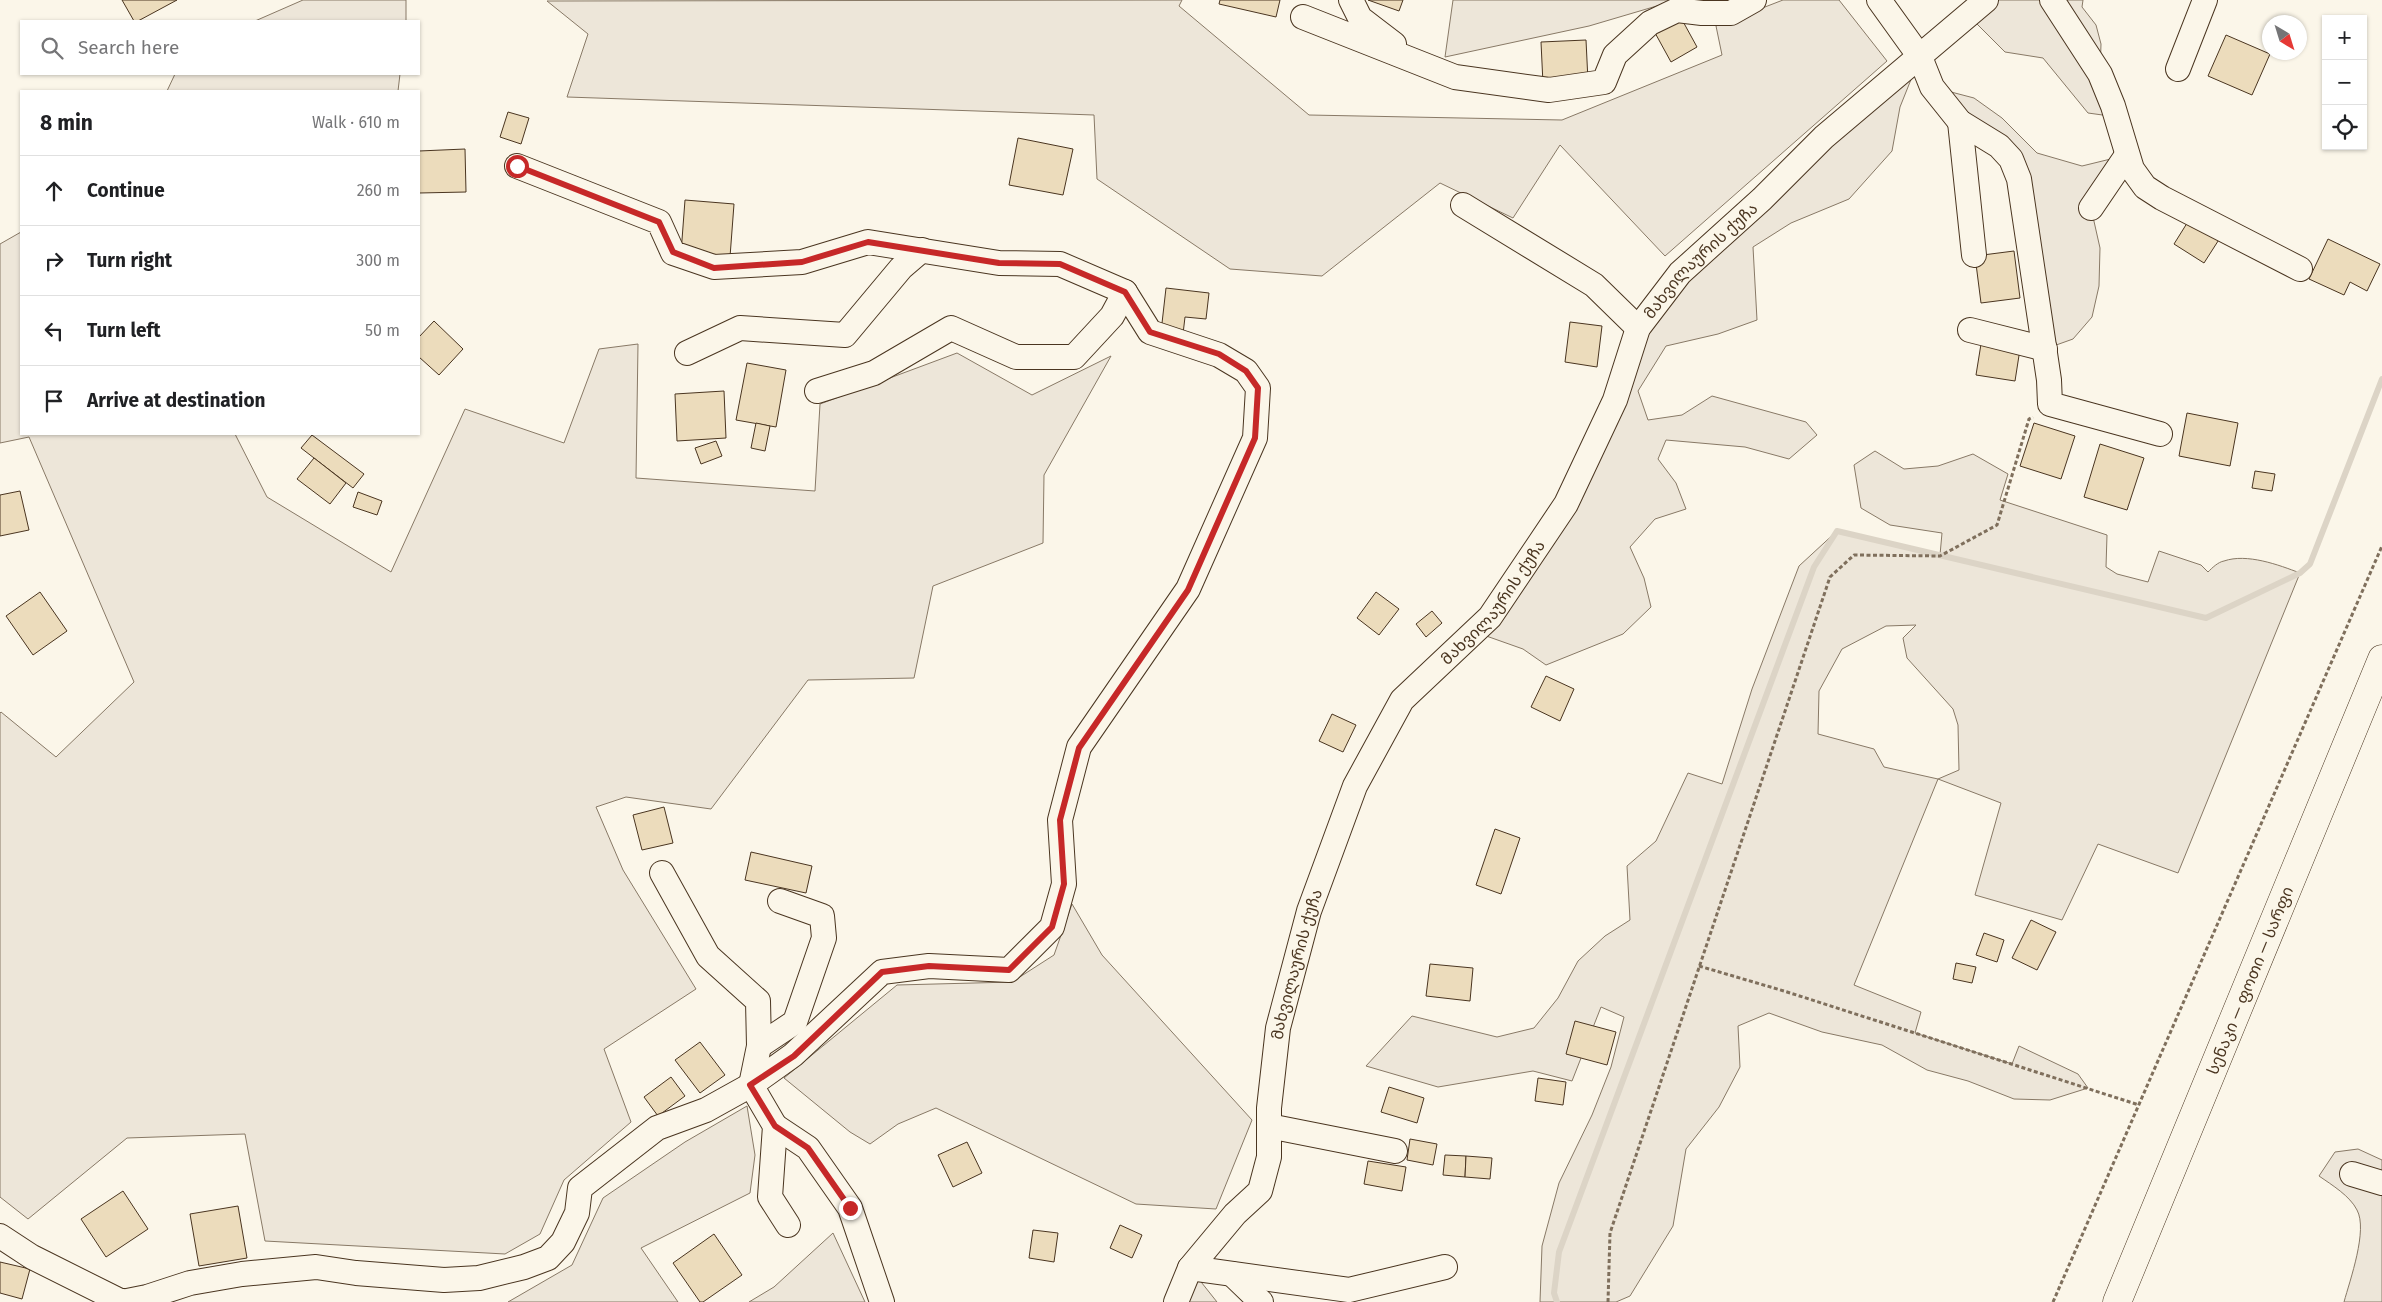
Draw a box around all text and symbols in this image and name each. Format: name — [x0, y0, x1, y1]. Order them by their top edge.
north arrow — [2262, 15, 2307, 60]
map controls — [2322, 15, 2367, 150]
button: + — [2322, 15, 2367, 60]
search box — [20, 20, 420, 75]
icon: search — [38, 34, 66, 62]
text: Search here — [78, 36, 179, 59]
button: − — [2322, 60, 2367, 105]
button: locate — [2322, 105, 2367, 150]
text: 8 min — [40, 110, 93, 136]
text: Walk · 610 m — [312, 113, 400, 132]
route start — [506, 155, 529, 178]
icon: ahead — [40, 177, 68, 205]
text: Continue — [87, 179, 165, 202]
text: 260 m — [357, 181, 400, 200]
street label: მახვილაურის ქუჩა — [1640, 199, 1762, 322]
icon: right — [40, 247, 68, 275]
text: Turn right — [87, 249, 172, 272]
text: 300 m — [356, 251, 400, 270]
icon: left — [40, 317, 68, 345]
text: Turn left — [87, 319, 161, 342]
text: 50 m — [365, 321, 400, 340]
icon: arrive — [40, 387, 68, 415]
text: Arrive at destination — [87, 389, 266, 412]
street label: მახვილაურის ქუჩა — [1437, 537, 1549, 669]
street label: სენაკი — ფოთი — სარფი — [2203, 884, 2297, 1077]
street label: მახვილაურის ქუჩა — [1268, 886, 1326, 1040]
route end — [839, 1197, 862, 1220]

